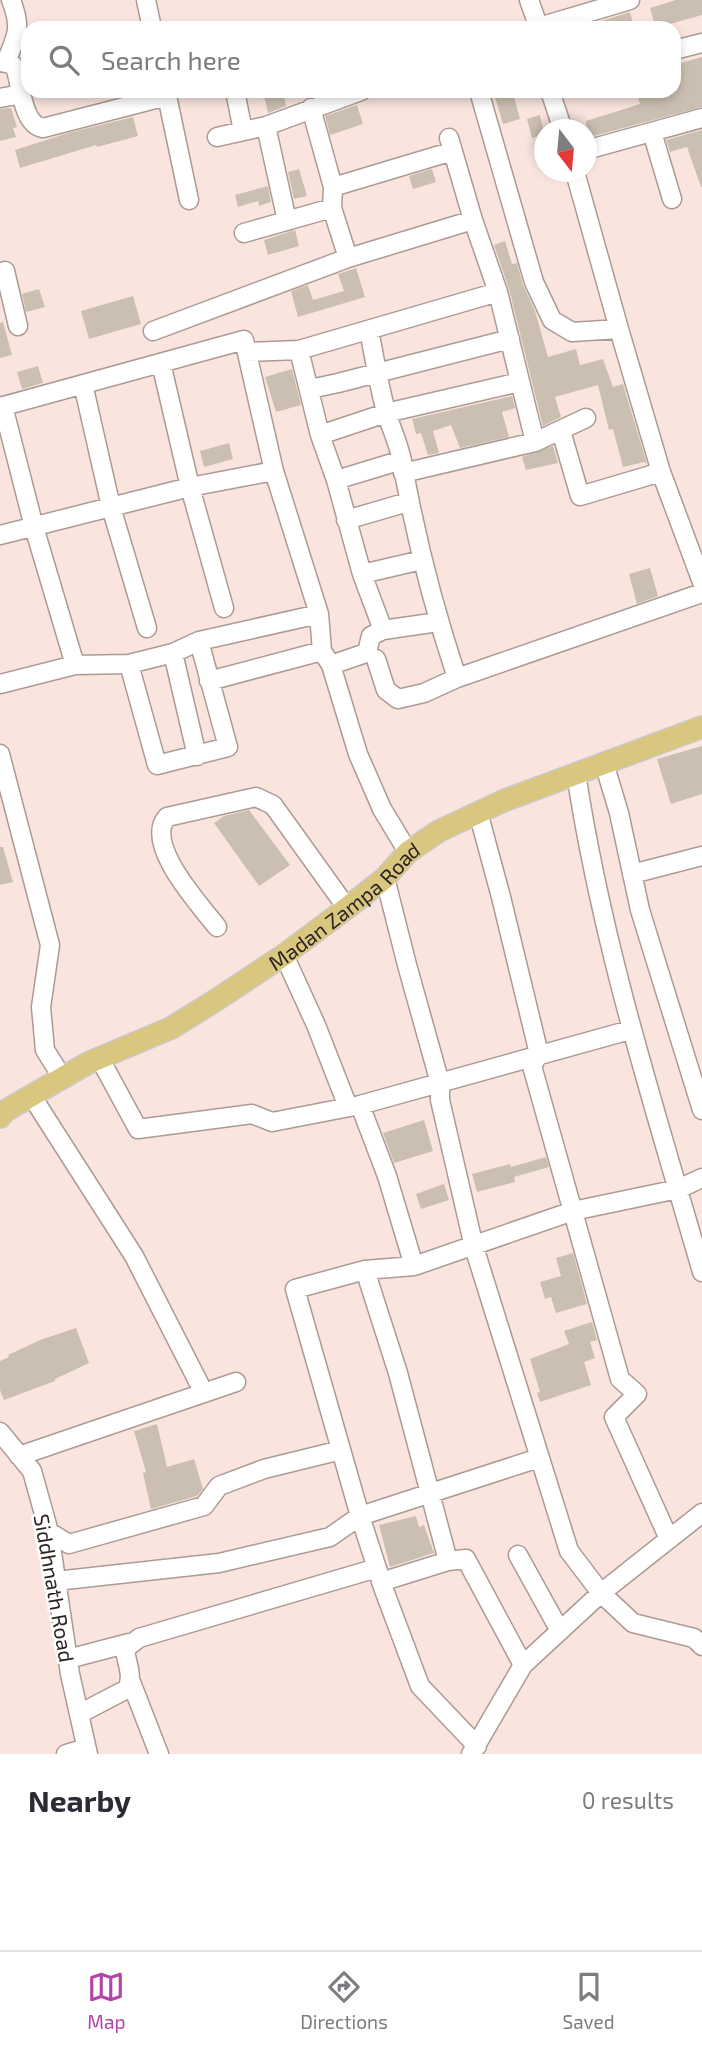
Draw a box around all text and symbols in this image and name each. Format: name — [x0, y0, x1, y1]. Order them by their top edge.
search box — [21, 21, 681, 98]
icon: search — [45, 41, 83, 79]
text: Search here — [101, 44, 241, 75]
north arrow — [534, 119, 597, 182]
street label: Madan Zampa Road — [263, 836, 424, 975]
street label: Siddhnath Road — [30, 1512, 80, 1664]
text: Nearby — [28, 1782, 131, 1818]
text: 0 results — [582, 1786, 674, 1814]
tab: Map — [87, 1968, 125, 2033]
tab: Directions — [300, 1968, 388, 2033]
tab: Saved — [562, 1968, 615, 2033]

